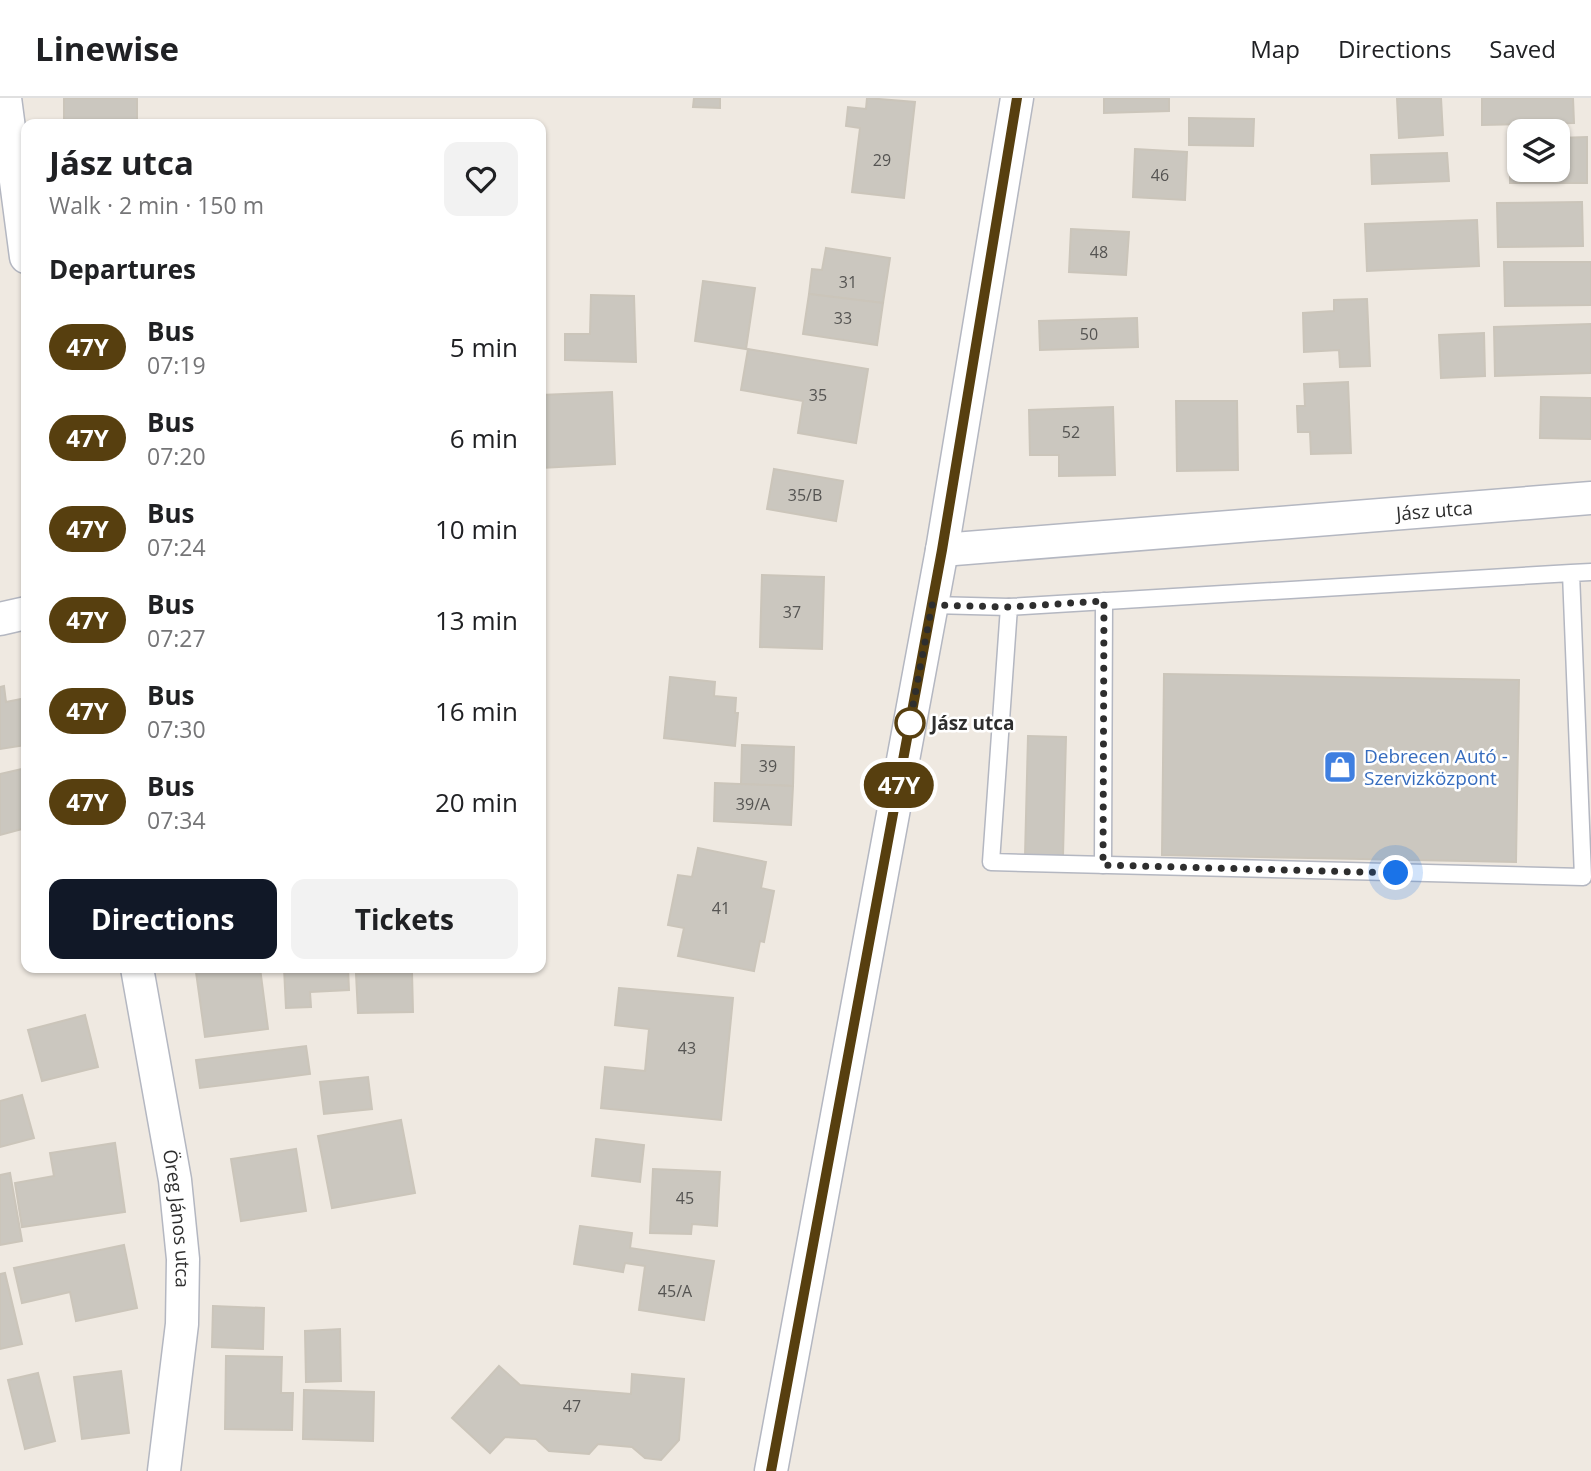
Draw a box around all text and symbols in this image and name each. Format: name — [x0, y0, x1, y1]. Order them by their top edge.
text: Linewise — [35, 26, 179, 71]
text: Map — [1250, 32, 1300, 65]
text: Directions — [1338, 32, 1451, 65]
text: Saved — [1489, 32, 1556, 65]
map controls — [1507, 119, 1570, 182]
button: layers — [1507, 119, 1570, 182]
text: Jász utca — [49, 140, 194, 185]
button: heart — [444, 142, 518, 216]
house number: 29 — [873, 149, 891, 171]
house number: 46 — [1151, 164, 1169, 186]
text: Walk · 2 min · 150 m — [49, 189, 264, 221]
house number: 48 — [1090, 241, 1108, 263]
text: Departures — [49, 251, 196, 287]
house number: 31 — [839, 271, 857, 293]
house number: 33 — [834, 307, 852, 329]
text: Bus — [147, 313, 194, 349]
house number: 50 — [1080, 323, 1098, 345]
text: 5 min — [450, 329, 518, 365]
text: 47Y — [66, 330, 109, 363]
text: 07:19 — [147, 349, 206, 381]
house number: 35 — [809, 384, 827, 406]
text: Bus — [147, 404, 194, 440]
text: 6 min — [450, 420, 518, 456]
text: 47Y — [66, 421, 109, 454]
house number: 52 — [1062, 421, 1080, 443]
text: 07:20 — [147, 440, 206, 472]
house number: 35/B — [788, 484, 822, 506]
text: Bus — [147, 495, 194, 531]
street label: Jász utca — [1393, 495, 1474, 527]
text: 10 min — [435, 511, 518, 547]
text: 47Y — [66, 512, 109, 545]
text: 07:24 — [147, 531, 206, 563]
text: Bus — [147, 586, 194, 622]
house number: 37 — [783, 601, 801, 623]
text: 13 min — [435, 602, 518, 638]
text: 47Y — [66, 603, 109, 636]
text: 07:27 — [147, 622, 206, 654]
text: Bus — [147, 677, 194, 713]
text: 16 min — [435, 693, 518, 729]
text: 47Y — [66, 694, 109, 727]
marker: Jász utca — [895, 708, 925, 738]
place label: Jász utca — [929, 710, 1014, 736]
text: 07:30 — [147, 713, 206, 745]
place label: Debrecen Autó - Szervizközpont — [1364, 743, 1508, 791]
shop icon: Debrecen Autó - Szervizközpont — [1321, 748, 1359, 786]
house number: 39 — [759, 755, 777, 777]
line badge: 47Y — [859, 762, 939, 808]
text: Bus — [147, 768, 194, 804]
text: 47Y — [878, 768, 920, 801]
text: 20 min — [435, 784, 518, 820]
text: 47Y — [66, 785, 109, 818]
house number: 39/A — [736, 793, 771, 815]
text: 07:34 — [147, 804, 206, 836]
your location — [1378, 855, 1413, 890]
button: Directions — [49, 879, 277, 959]
button: Tickets — [291, 879, 518, 959]
house number: 41 — [712, 897, 730, 919]
house number: 43 — [678, 1037, 696, 1059]
street label: Öreg János utca — [157, 1147, 196, 1288]
house number: 45 — [676, 1187, 694, 1209]
house number: 45/A — [658, 1280, 693, 1302]
house number: 47 — [563, 1395, 581, 1417]

